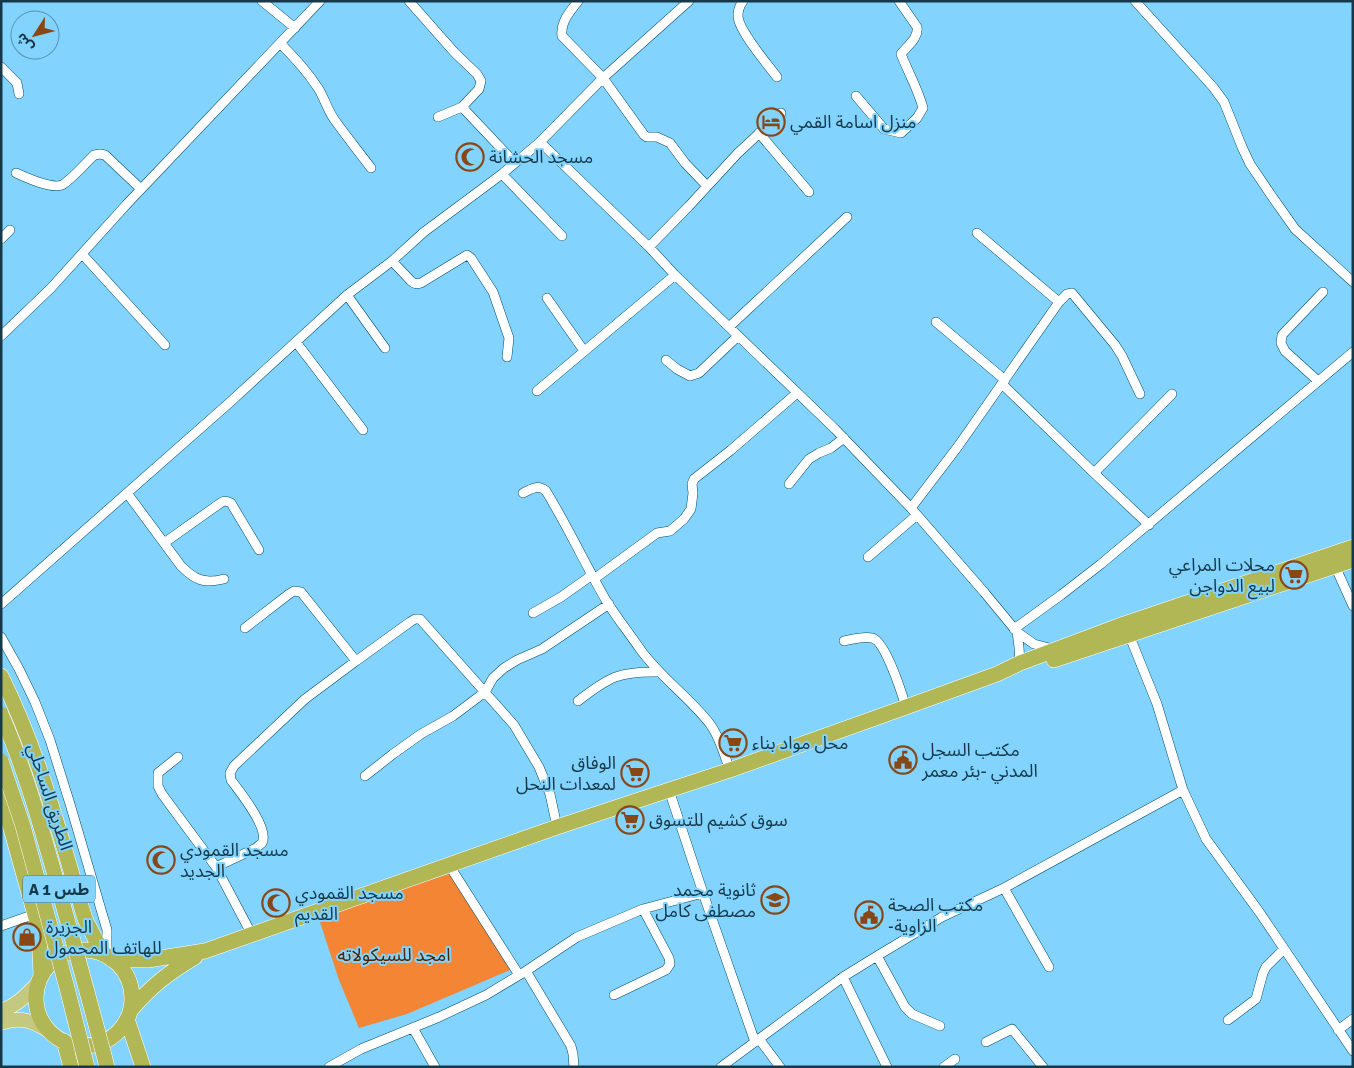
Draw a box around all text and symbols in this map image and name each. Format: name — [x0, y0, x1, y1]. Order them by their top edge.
north arrow — [10, 10, 60, 60]
text: ش — [12, 30, 37, 55]
hotel icon: منزل اسامة القمي — [756, 107, 786, 137]
place label: منزل اسامة القمي — [790, 111, 917, 135]
mosque icon: مسجد الحشانة — [455, 142, 485, 172]
place label: مسجد الحشانة — [489, 146, 593, 168]
place label: محلات المراعي لبيع الدواجن — [1169, 554, 1275, 600]
supermarket icon: محلات المراعي لبيع الدواجن — [1279, 560, 1309, 590]
supermarket icon: محل مواد بناء — [718, 728, 748, 758]
place label: محل مواد بناء — [752, 732, 848, 754]
place label: مكتب السجل المدني -بئر معمر — [921, 739, 1038, 784]
street label: الطريق الساحلي — [20, 741, 78, 854]
public building icon: مكتب السجل المدني -بئر معمر — [888, 745, 918, 775]
place label: الوفاق لمعدات النحل — [516, 752, 616, 795]
supermarket icon: الوفاق لمعدات النحل — [620, 758, 650, 788]
supermarket icon: سوق كشيم للتسوق — [615, 805, 645, 835]
place label: سوق كشيم للتسوق — [649, 809, 788, 833]
place label: مسجد القمودي الجديد — [180, 839, 289, 882]
mosque icon: مسجد القمودي الجديد — [146, 845, 176, 875]
road number: A 1 طس — [23, 876, 95, 902]
place label: ثانوية محمد مصطفى كامل — [655, 879, 756, 922]
place label: مسجد القمودي القديم — [295, 882, 404, 927]
school or university icon: ثانوية محمد مصطفى كامل — [760, 885, 790, 915]
mosque icon: مسجد القمودي القديم — [261, 888, 291, 918]
place label: مكتب الصحة -الزاوية — [888, 894, 983, 937]
public building icon: مكتب الصحة -الزاوية — [854, 900, 884, 930]
place label: الجزيرة للهاتف المحمول — [46, 916, 162, 959]
shop icon: الجزيرة للهاتف المحمول — [12, 922, 42, 952]
park label: امجد للسيكولاته — [337, 944, 451, 966]

